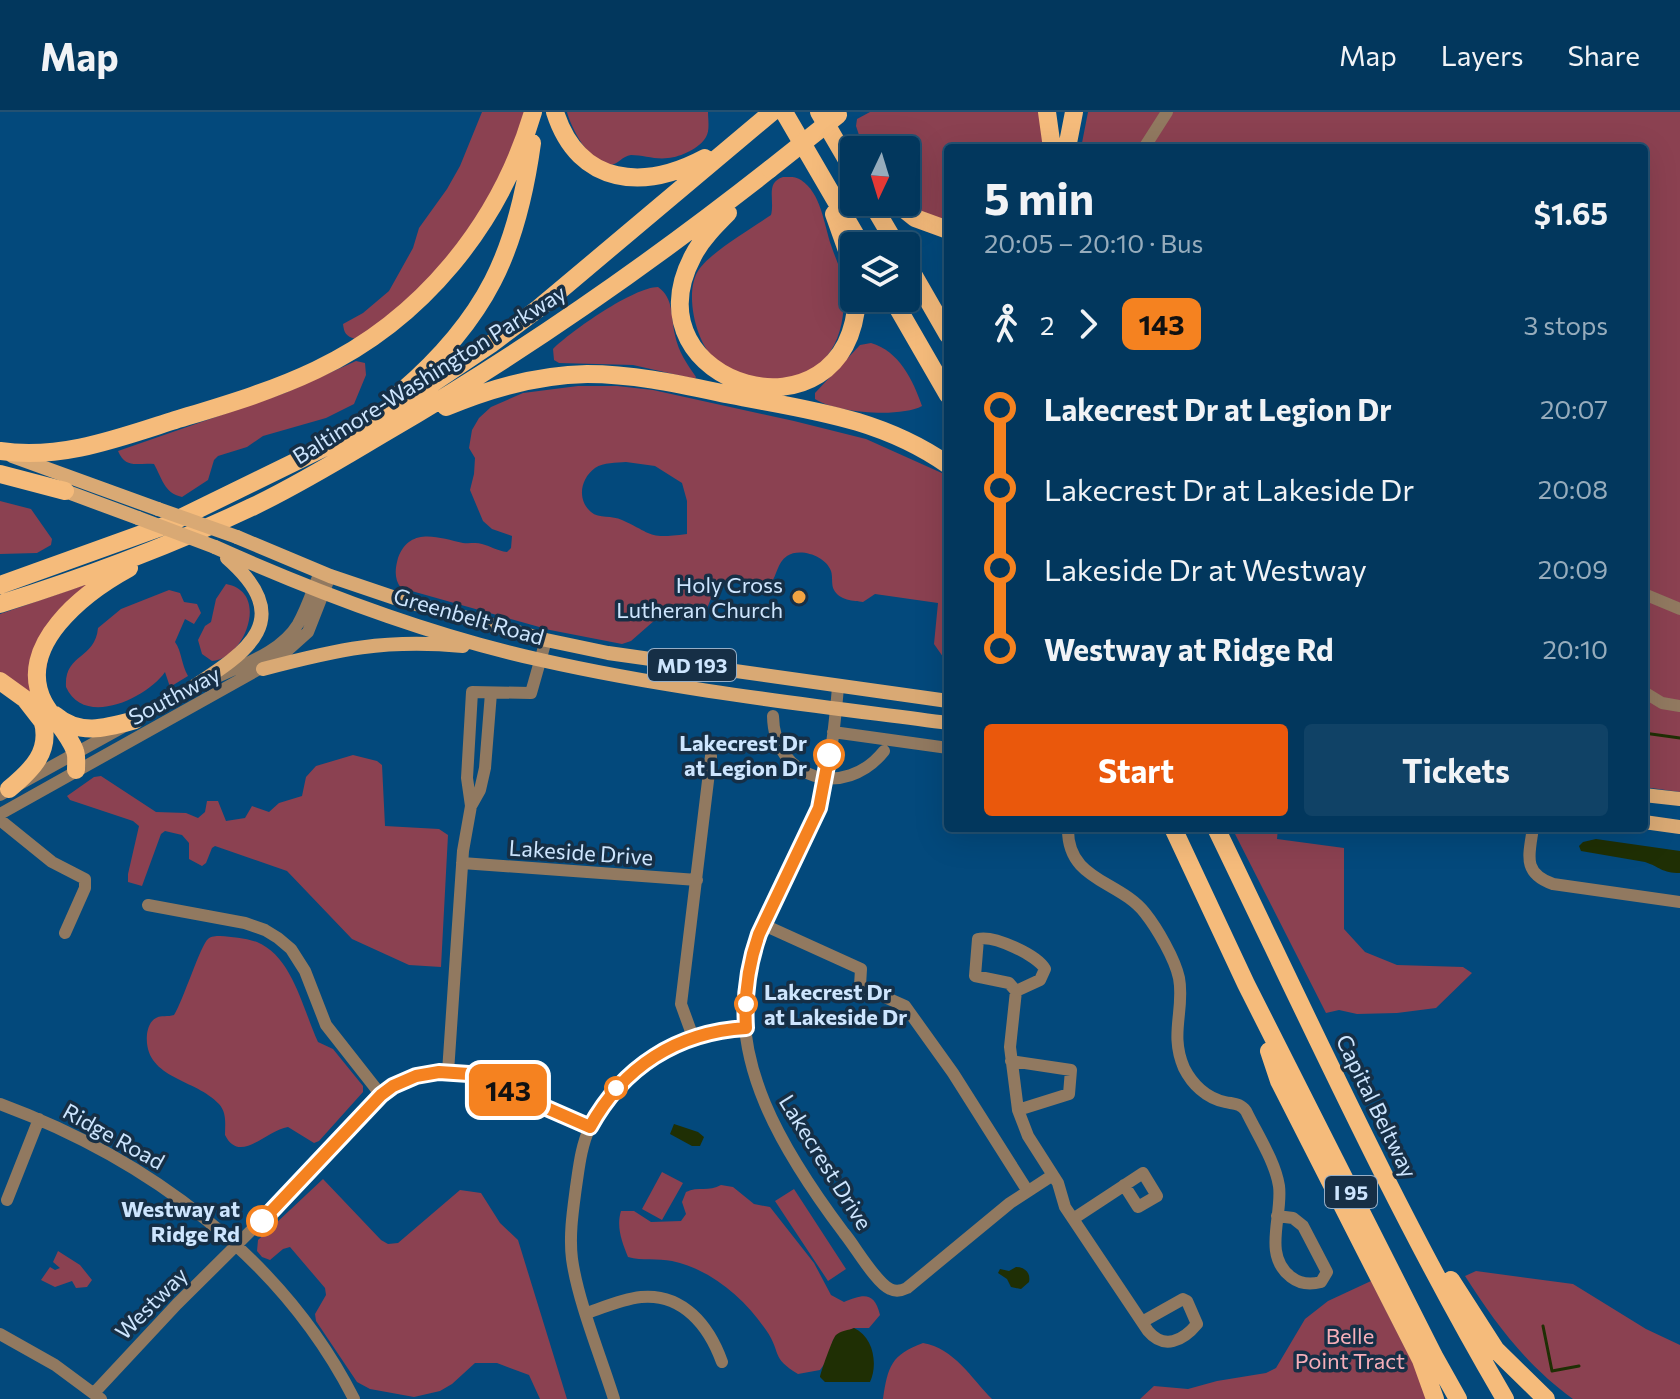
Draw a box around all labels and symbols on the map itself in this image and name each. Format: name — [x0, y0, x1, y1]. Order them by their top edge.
north arrow — [840, 136, 920, 216]
street label: Baltimore-Washington Parkway — [287, 279, 571, 469]
place label: Holy Cross Lutheran Church — [616, 571, 783, 623]
street label: Greenbelt Road — [391, 582, 547, 650]
marker: Holy Cross Lutheran Church — [790, 588, 808, 606]
road number: MD 193 — [648, 649, 736, 681]
street label: Southway — [124, 660, 224, 730]
place label: Lakecrest Dr at Legion Dr — [679, 729, 807, 781]
marker: Lakecrest Dr at Legion Dr — [814, 740, 844, 770]
street label: Lakeside Drive — [508, 833, 654, 871]
place label: Lakecrest Dr at Lakeside Dr — [764, 978, 907, 1030]
marker: Lakecrest Dr at Lakeside Dr — [735, 993, 757, 1015]
street label: Capital Beltway — [1331, 1030, 1423, 1182]
line badge: 143 — [462, 1064, 554, 1116]
unlabelled marker — [605, 1077, 627, 1099]
street label: Lakecrest Drive — [774, 1089, 878, 1235]
street label: Ridge Road — [58, 1097, 170, 1175]
road number: I 95 — [1325, 1176, 1377, 1208]
place label: Westway at Ridge Rd — [121, 1195, 240, 1247]
marker: Westway at Ridge Rd — [247, 1206, 277, 1236]
street label: Westway — [109, 1261, 193, 1345]
park label: Belle Point Tract — [1295, 1322, 1405, 1374]

